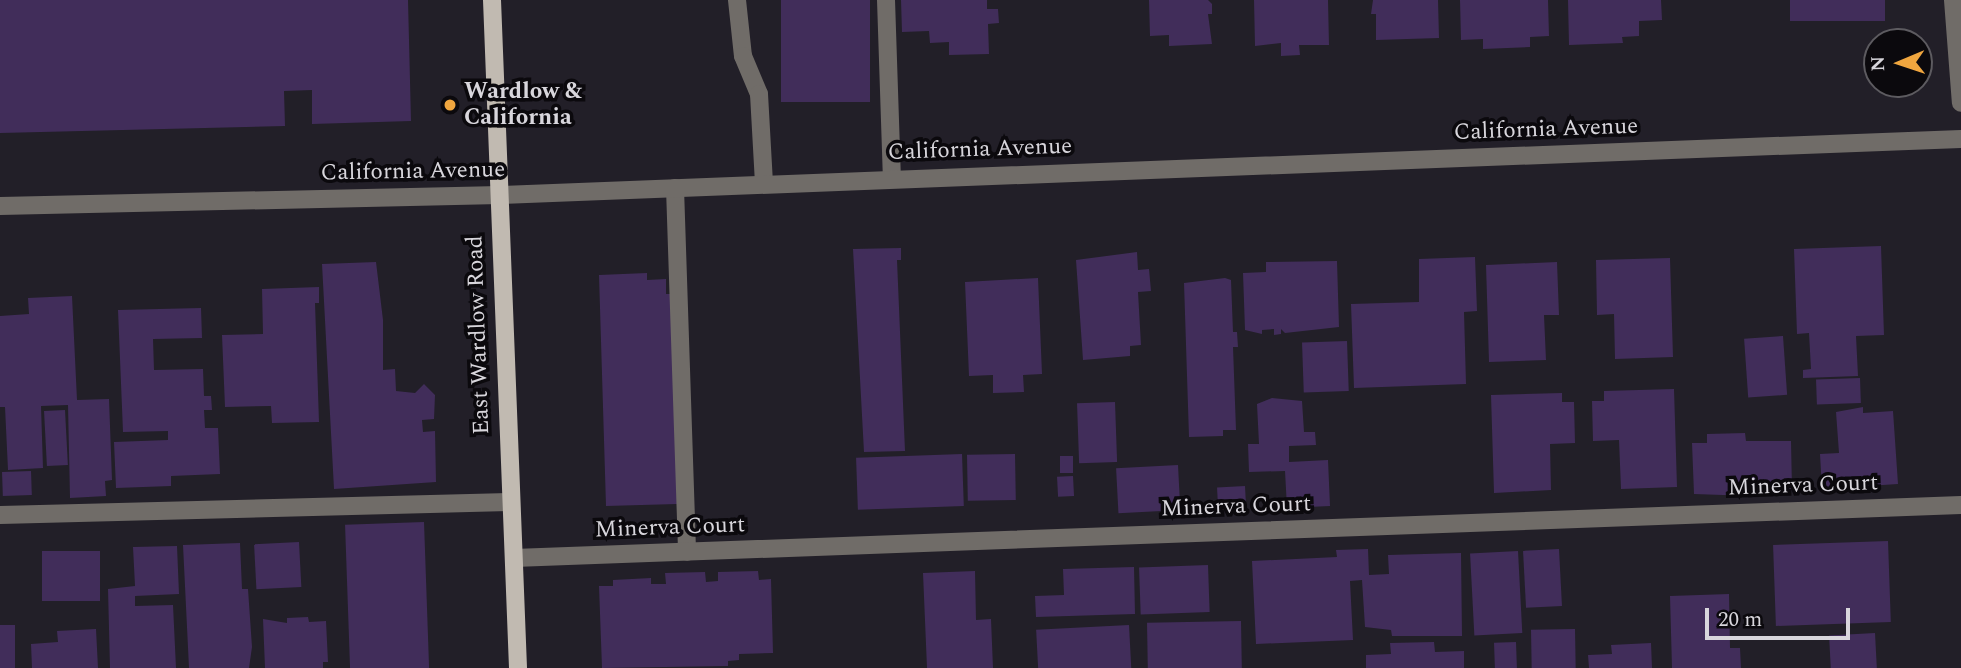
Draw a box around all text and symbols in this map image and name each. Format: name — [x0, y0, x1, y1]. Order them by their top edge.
north arrow — [1863, 28, 1933, 98]
text: N — [1864, 55, 1893, 72]
place label: Wardlow & California — [464, 78, 582, 132]
marker: Wardlow & California — [442, 97, 458, 113]
street label: California Avenue — [1453, 113, 1639, 147]
street label: California Avenue — [887, 133, 1073, 167]
street label: California Avenue — [320, 157, 506, 187]
street label: East Wardlow Road — [462, 235, 496, 435]
street label: Minerva Court — [1727, 470, 1879, 502]
street label: Minerva Court — [1160, 491, 1312, 523]
street label: Minerva Court — [594, 512, 746, 544]
scale bar — [1709, 594, 1854, 638]
text: 20 m — [1718, 604, 1762, 636]

